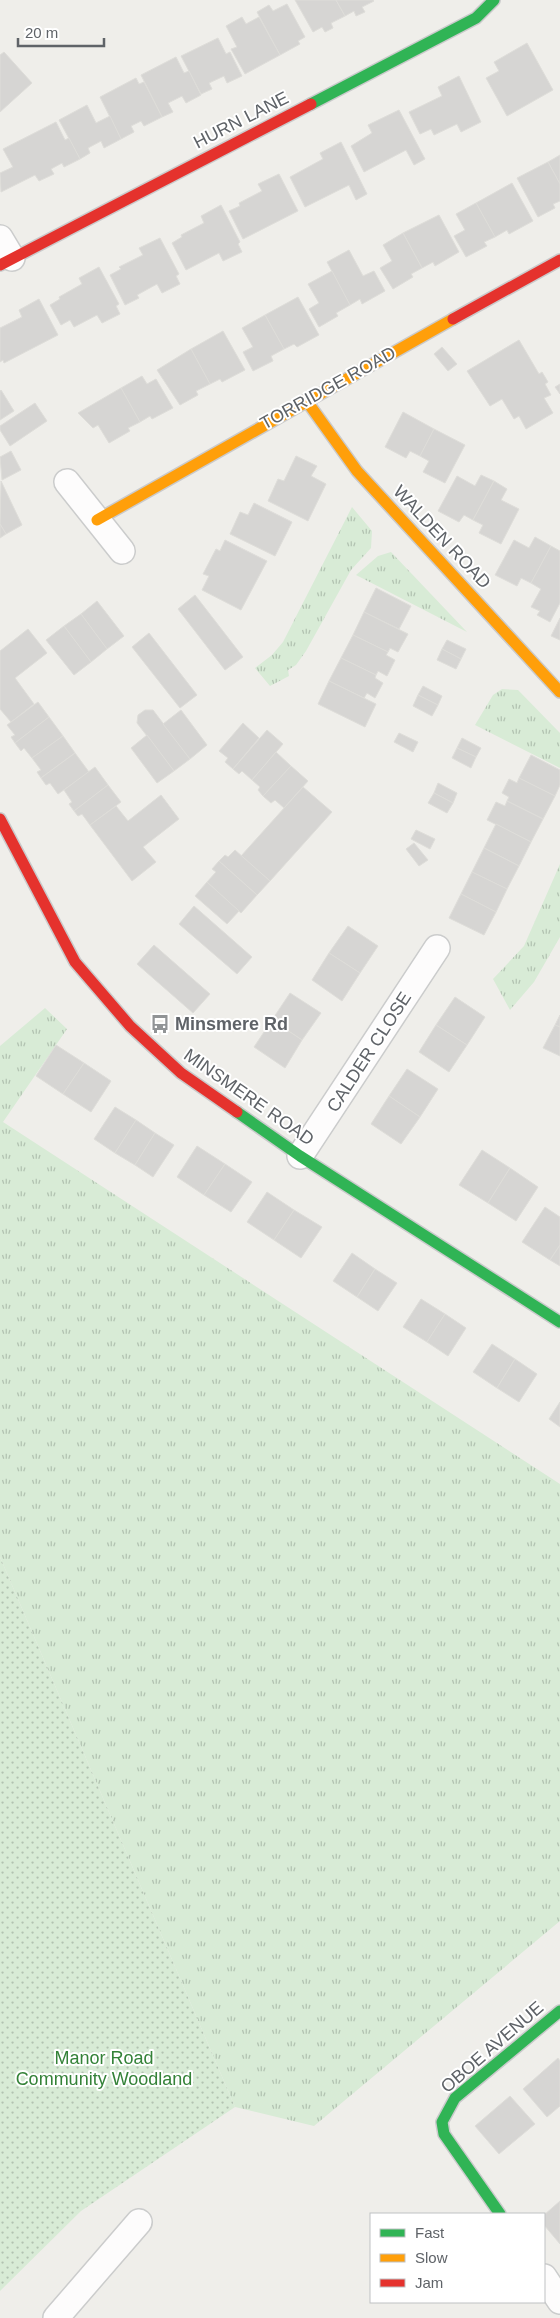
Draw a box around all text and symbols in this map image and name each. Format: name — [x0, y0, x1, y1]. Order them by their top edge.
scale bar — [18, 15, 104, 47]
text: 20 m — [25, 24, 58, 41]
street label: HURN LANE — [190, 87, 292, 153]
street label: TORRIDGE ROAD — [257, 342, 399, 434]
street label: WALDEN ROAD — [389, 481, 495, 593]
street label: CALDER CLOSE — [323, 988, 415, 1116]
bus stop icon: Minsmere Rd — [149, 1013, 171, 1035]
place label: Minsmere Rd — [175, 1014, 288, 1034]
street label: MINSMERE ROAD — [180, 1045, 318, 1149]
street label: OBOE AVENUE — [437, 1997, 547, 2097]
park label: Manor Road Community Woodland — [16, 2048, 192, 2089]
legend — [370, 2213, 545, 2303]
text: Fast — [415, 2224, 445, 2241]
text: Slow — [415, 2249, 448, 2266]
text: Jam — [415, 2274, 443, 2291]

